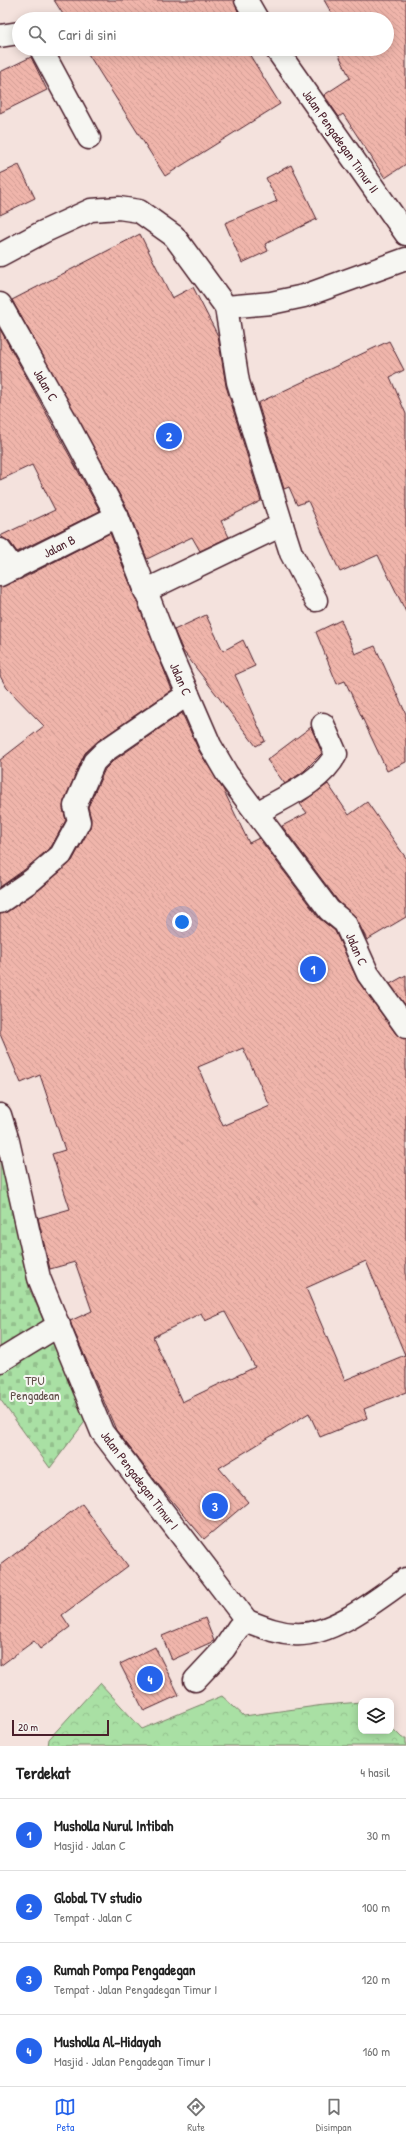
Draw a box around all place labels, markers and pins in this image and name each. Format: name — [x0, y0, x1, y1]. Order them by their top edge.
pin: 2 — [156, 421, 182, 451]
pin: 1 — [300, 954, 326, 984]
pin: 3 — [202, 1491, 228, 1521]
pin: 4 — [137, 1664, 163, 1694]

